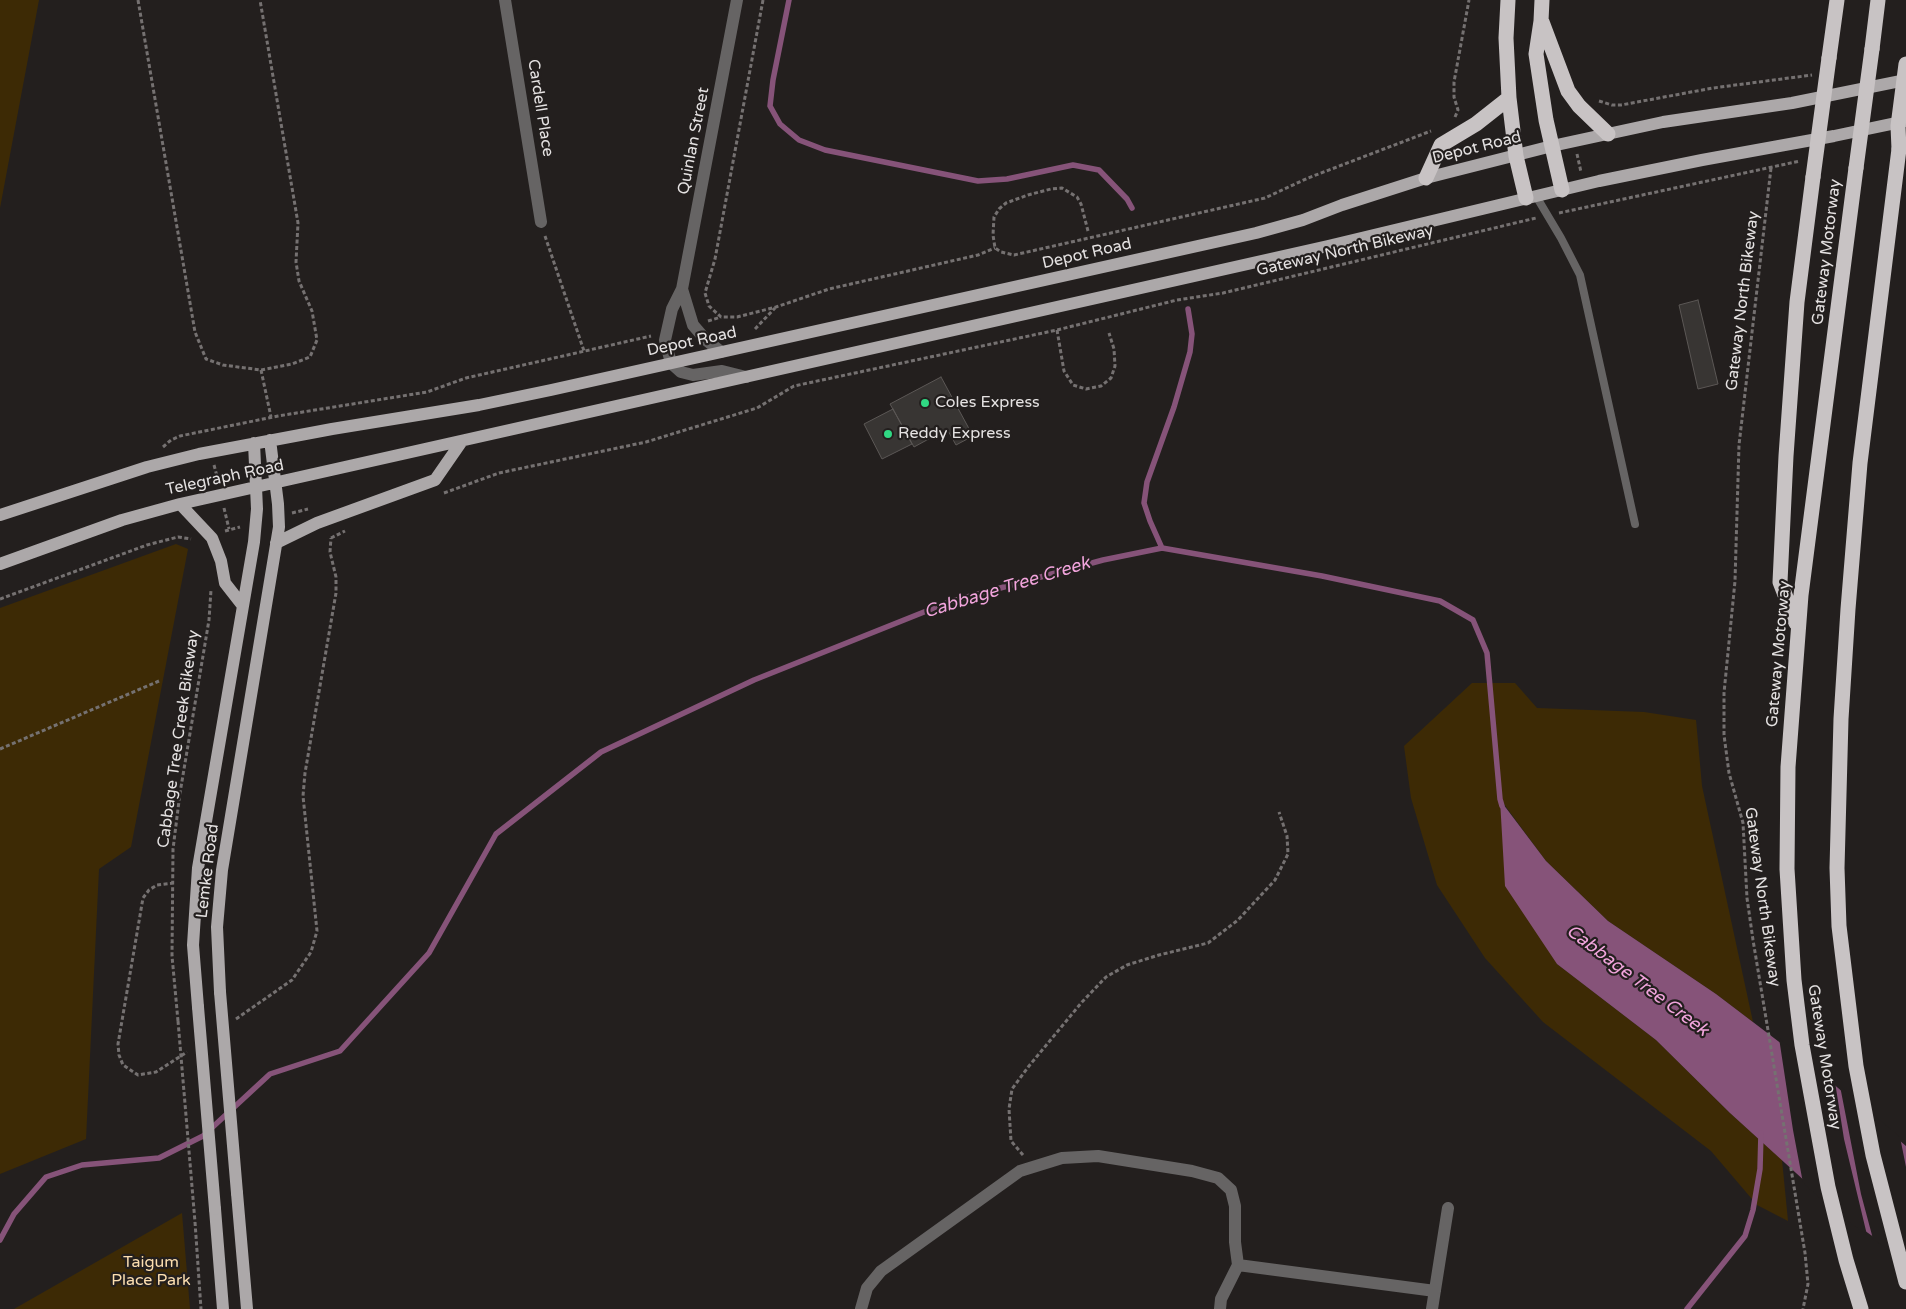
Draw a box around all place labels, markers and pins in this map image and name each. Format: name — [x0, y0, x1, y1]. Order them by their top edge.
place label: Coles Express — [935, 393, 1040, 413]
marker: Coles Express — [919, 397, 931, 409]
place label: Reddy Express — [898, 424, 1011, 444]
marker: Reddy Express — [882, 428, 894, 440]

